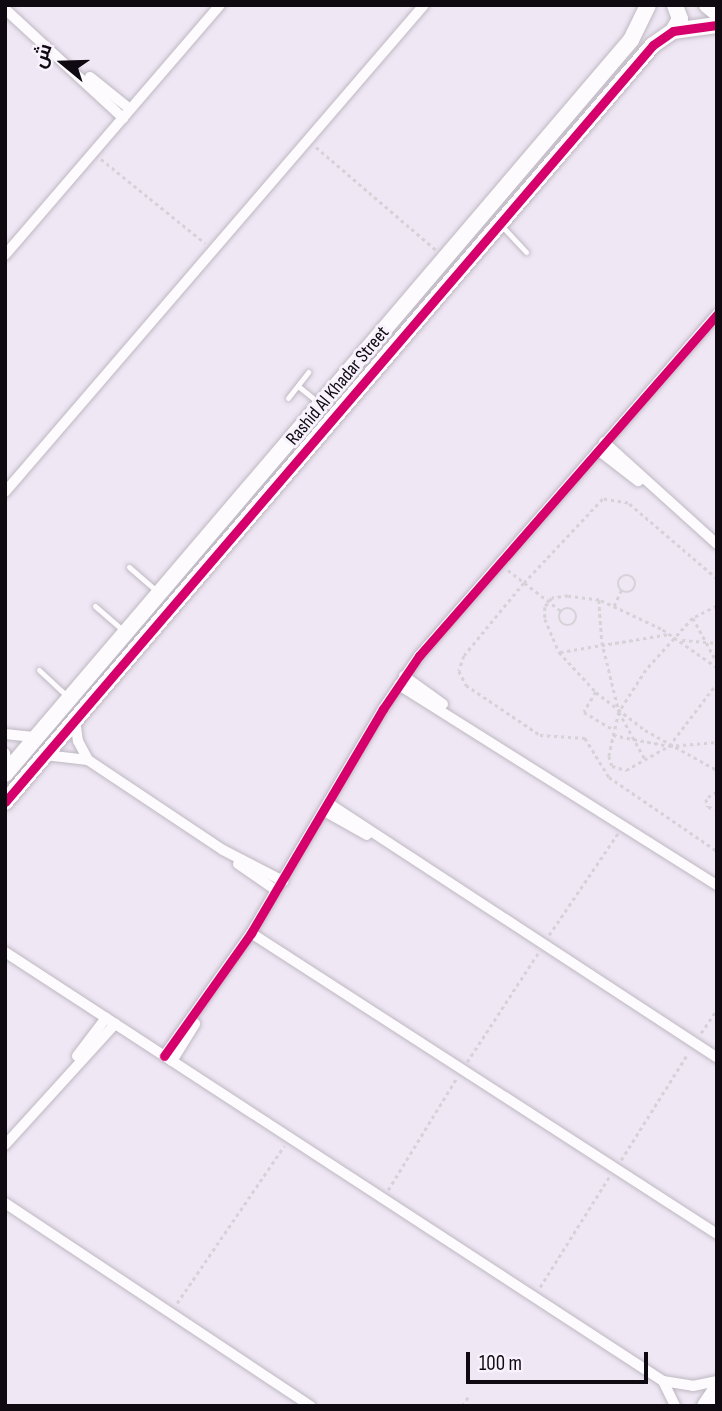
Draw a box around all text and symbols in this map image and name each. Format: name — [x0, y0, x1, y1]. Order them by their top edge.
north arrow — [28, 28, 98, 98]
text: ش — [28, 41, 58, 71]
street label: Rashid Al Khadar Street — [282, 322, 394, 450]
scale bar — [470, 1338, 652, 1382]
text: 100 m — [479, 1351, 522, 1376]

